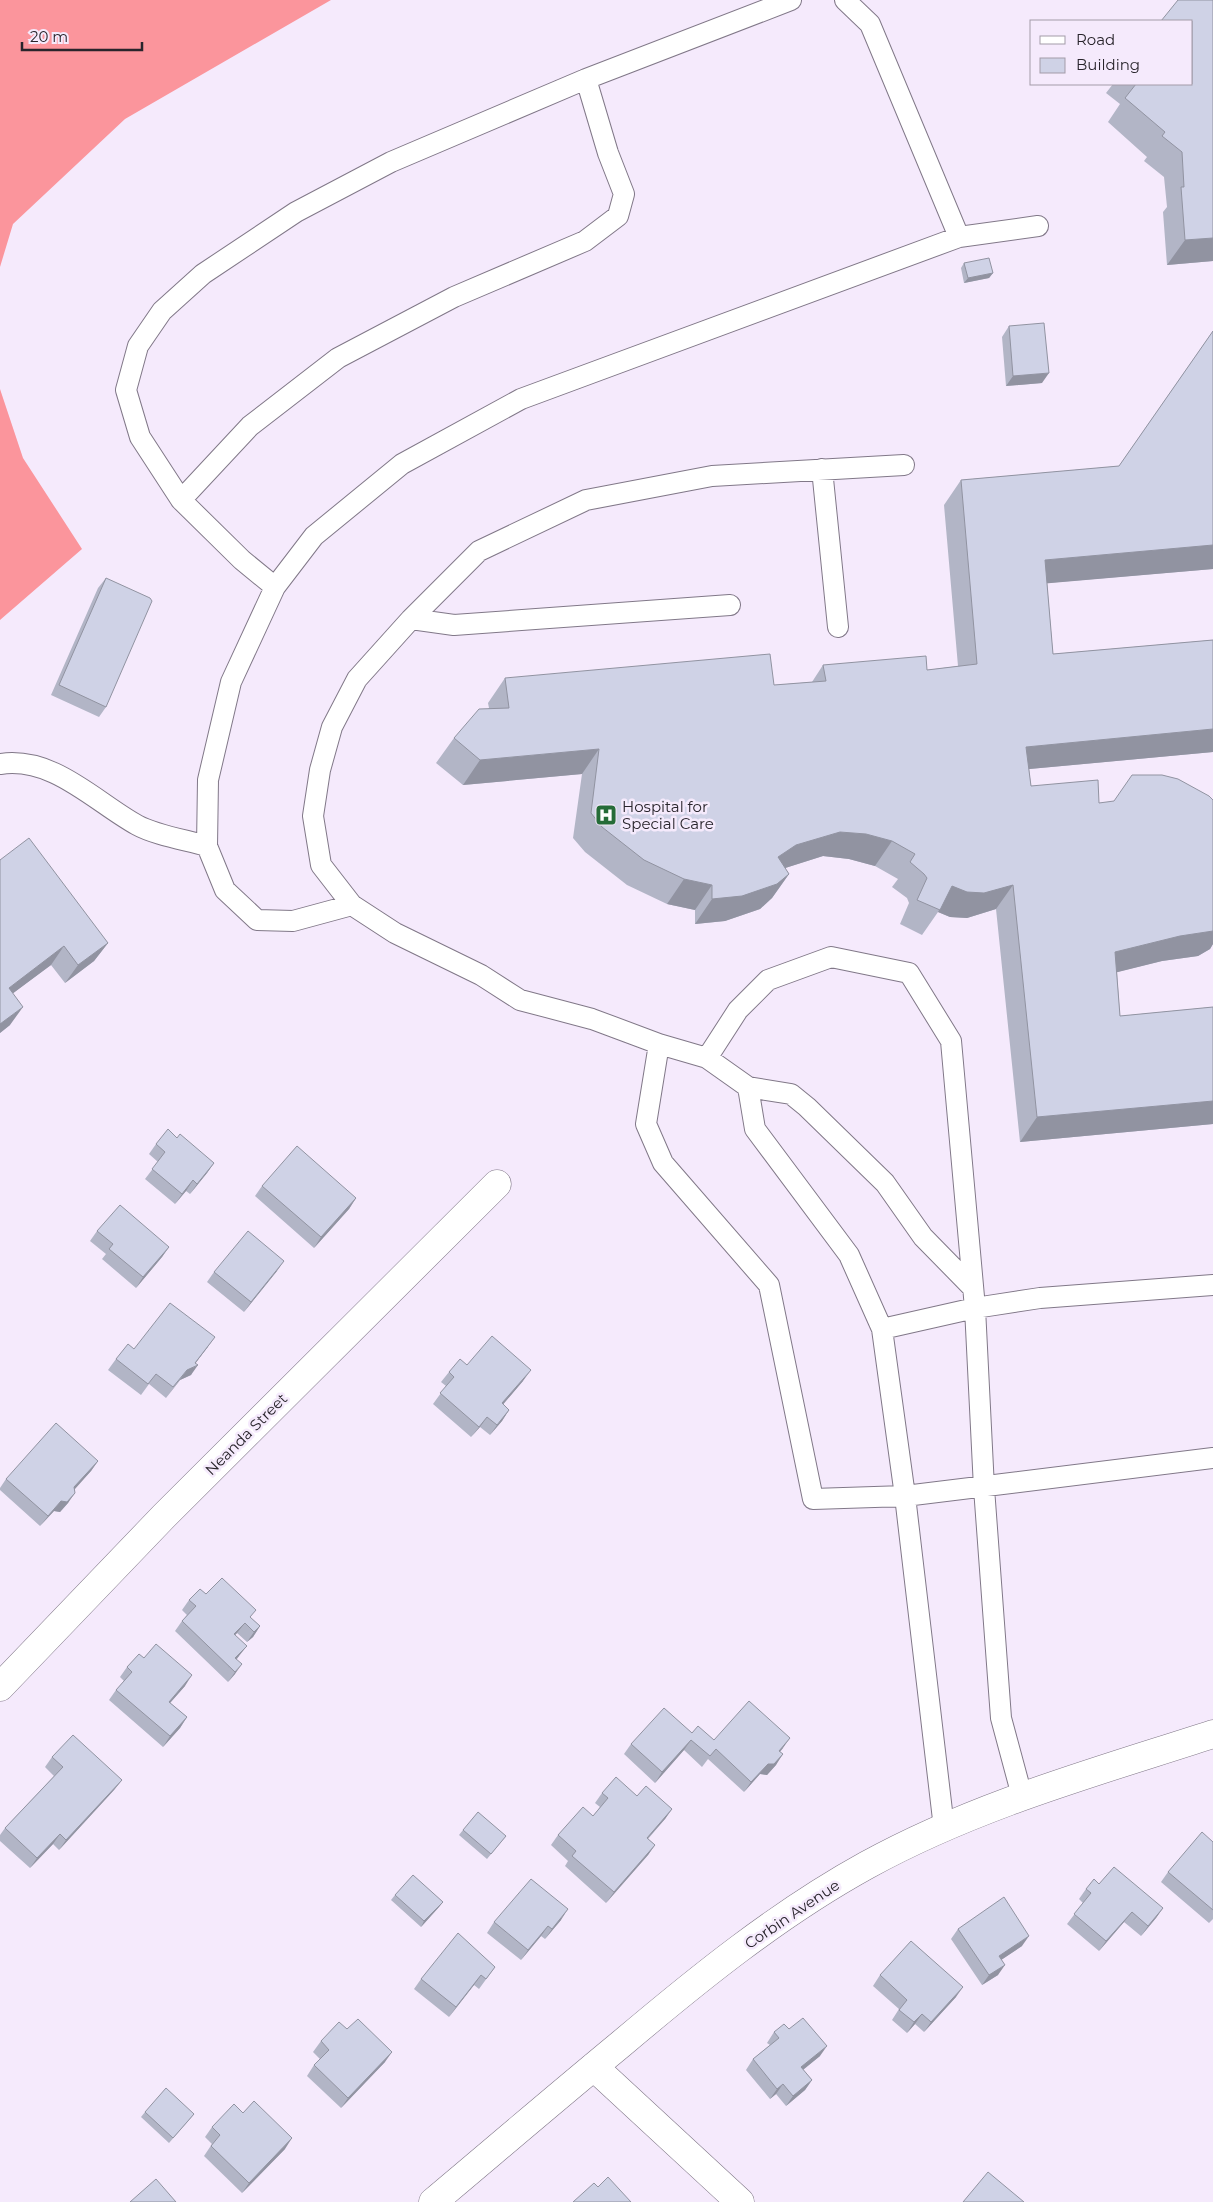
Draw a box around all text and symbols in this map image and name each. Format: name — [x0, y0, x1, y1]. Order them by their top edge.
scale bar — [22, 20, 142, 52]
legend — [1030, 20, 1193, 85]
text: 20 m — [30, 27, 68, 46]
text: Road — [1076, 30, 1115, 49]
text: Building — [1076, 55, 1140, 74]
place label: Hospital for Special Care — [622, 797, 714, 833]
hospital icon: Hospital for Special Care — [594, 803, 618, 827]
street label: Neanda Street — [201, 1389, 291, 1479]
street label: Corbin Avenue — [741, 1875, 843, 1953]

